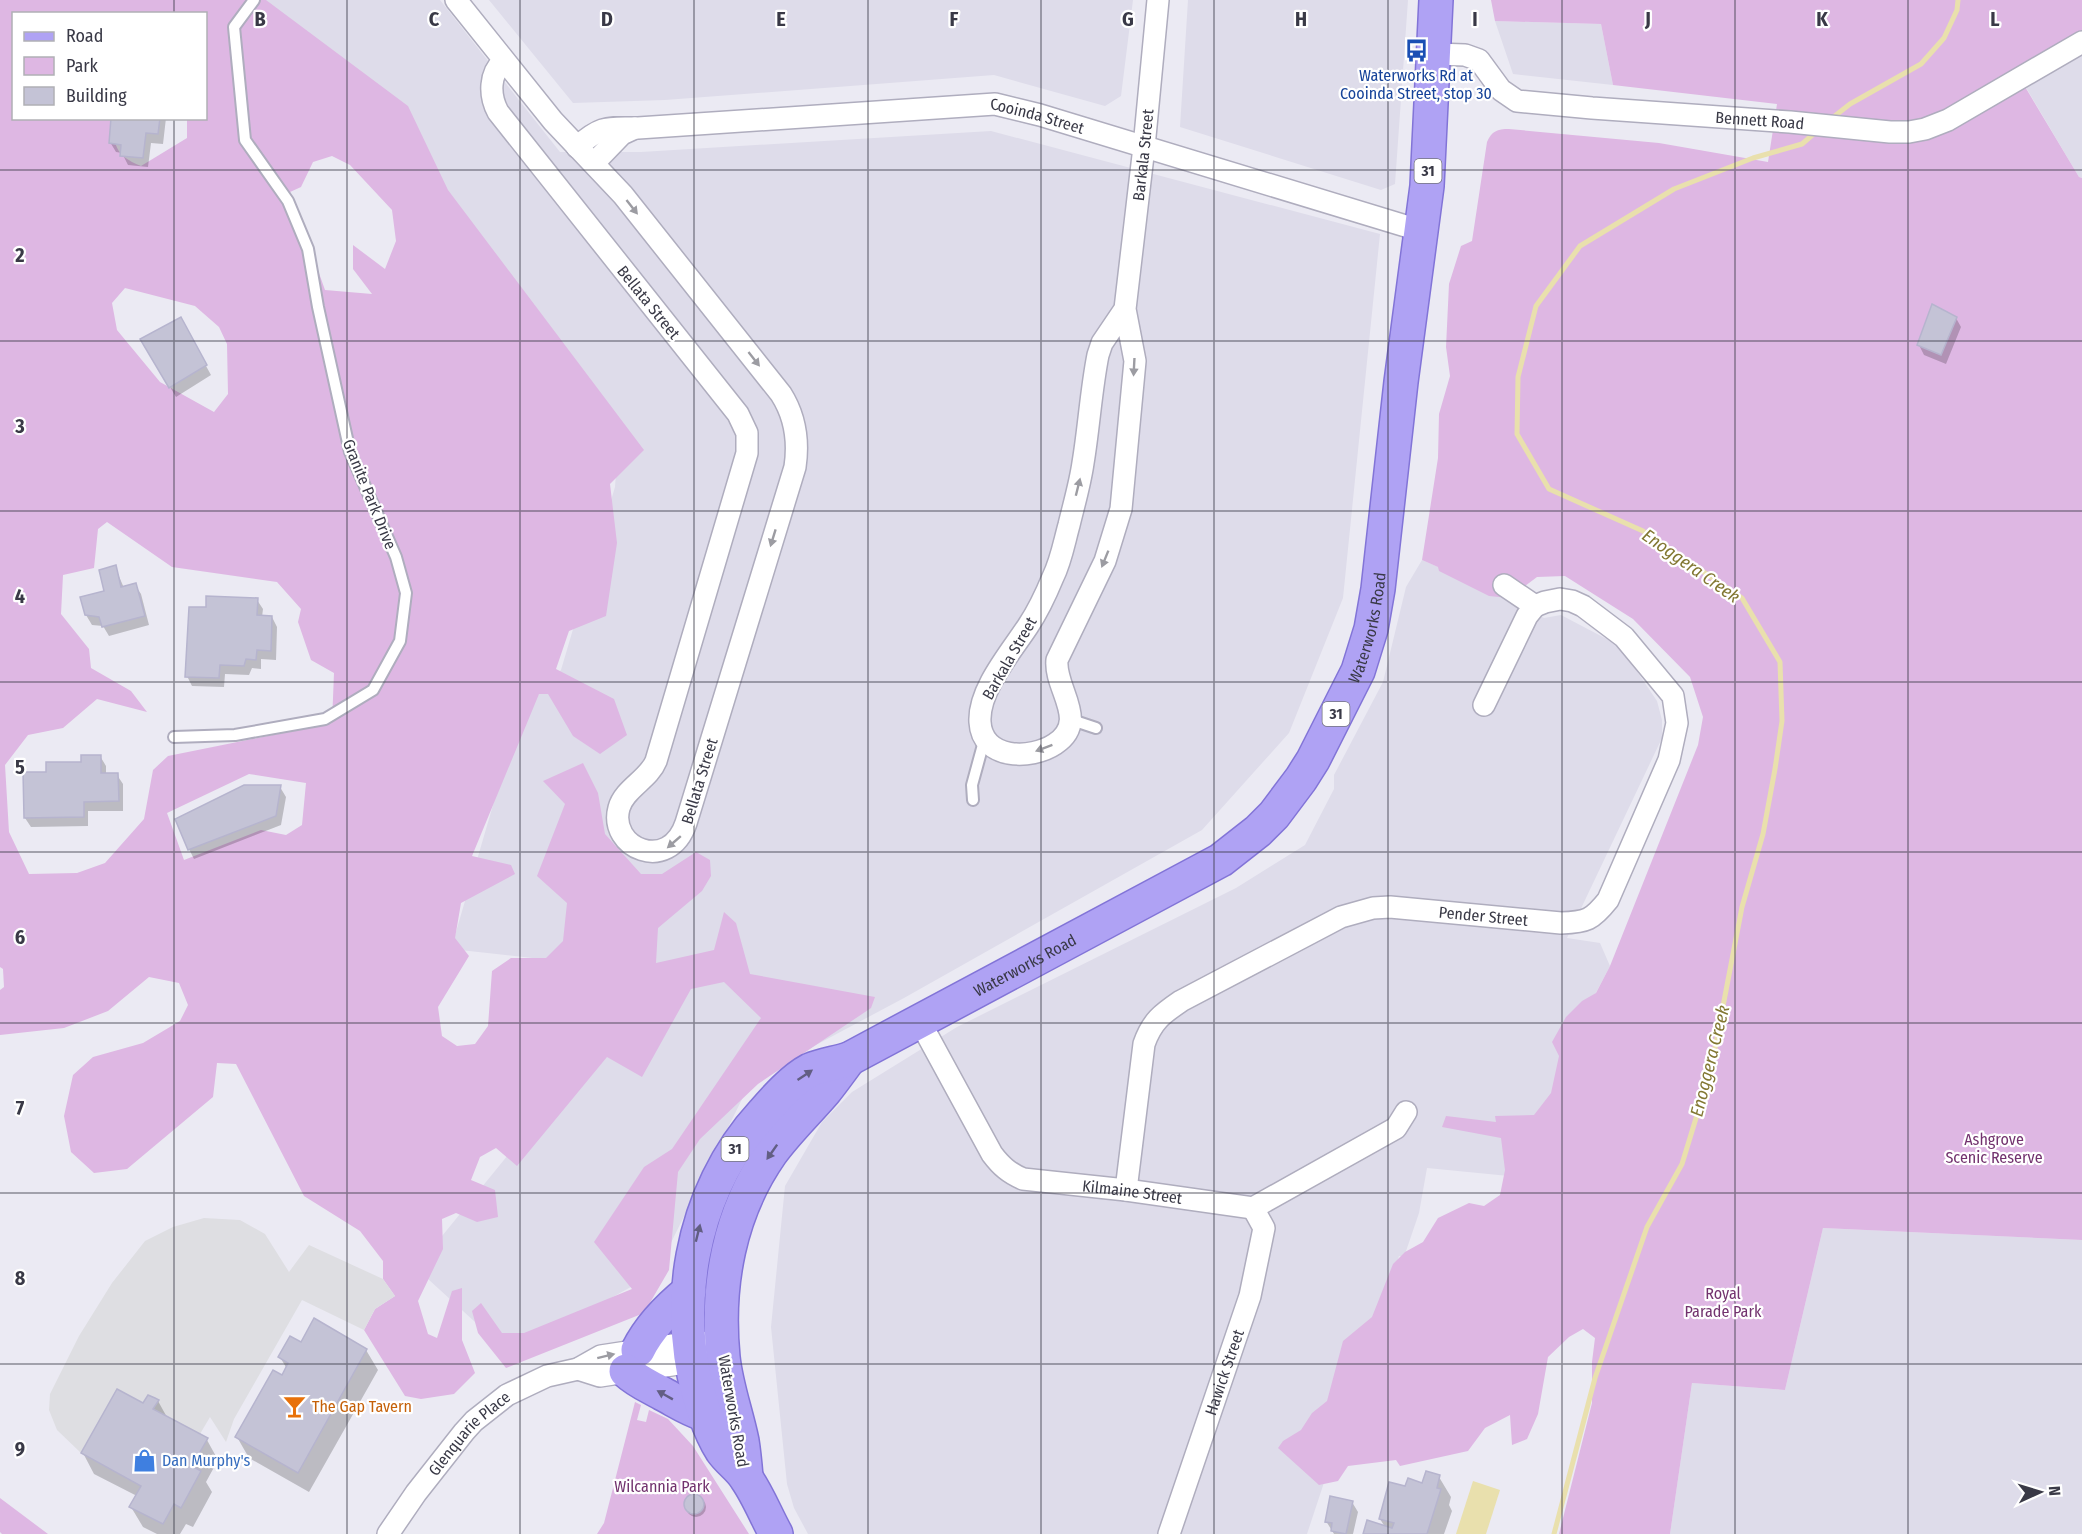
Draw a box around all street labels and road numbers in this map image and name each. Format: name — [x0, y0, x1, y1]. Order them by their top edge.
street label: Cooinda Street — [990, 95, 1087, 138]
street label: Barkala Street — [1129, 107, 1158, 202]
street label: Bennett Road — [1715, 108, 1805, 133]
road number: 31 — [1414, 159, 1442, 183]
street label: Bellata Street — [613, 262, 684, 343]
street label: Granite Park Drive — [339, 436, 400, 552]
street label: Waterworks Road — [1344, 571, 1390, 686]
street label: Barkala Street — [978, 613, 1041, 703]
road number: 31 — [1322, 702, 1350, 726]
street label: Bellata Street — [677, 735, 722, 826]
street label: Pender Street — [1438, 903, 1530, 930]
street label: Waterworks Road — [970, 930, 1080, 1001]
road number: 31 — [722, 1137, 748, 1161]
street label: Kilmaine Street — [1081, 1176, 1184, 1208]
street label: Hawick Street — [1201, 1326, 1248, 1418]
street label: Waterworks Road — [714, 1354, 753, 1469]
street label: Glenquarie Place — [424, 1387, 514, 1479]

